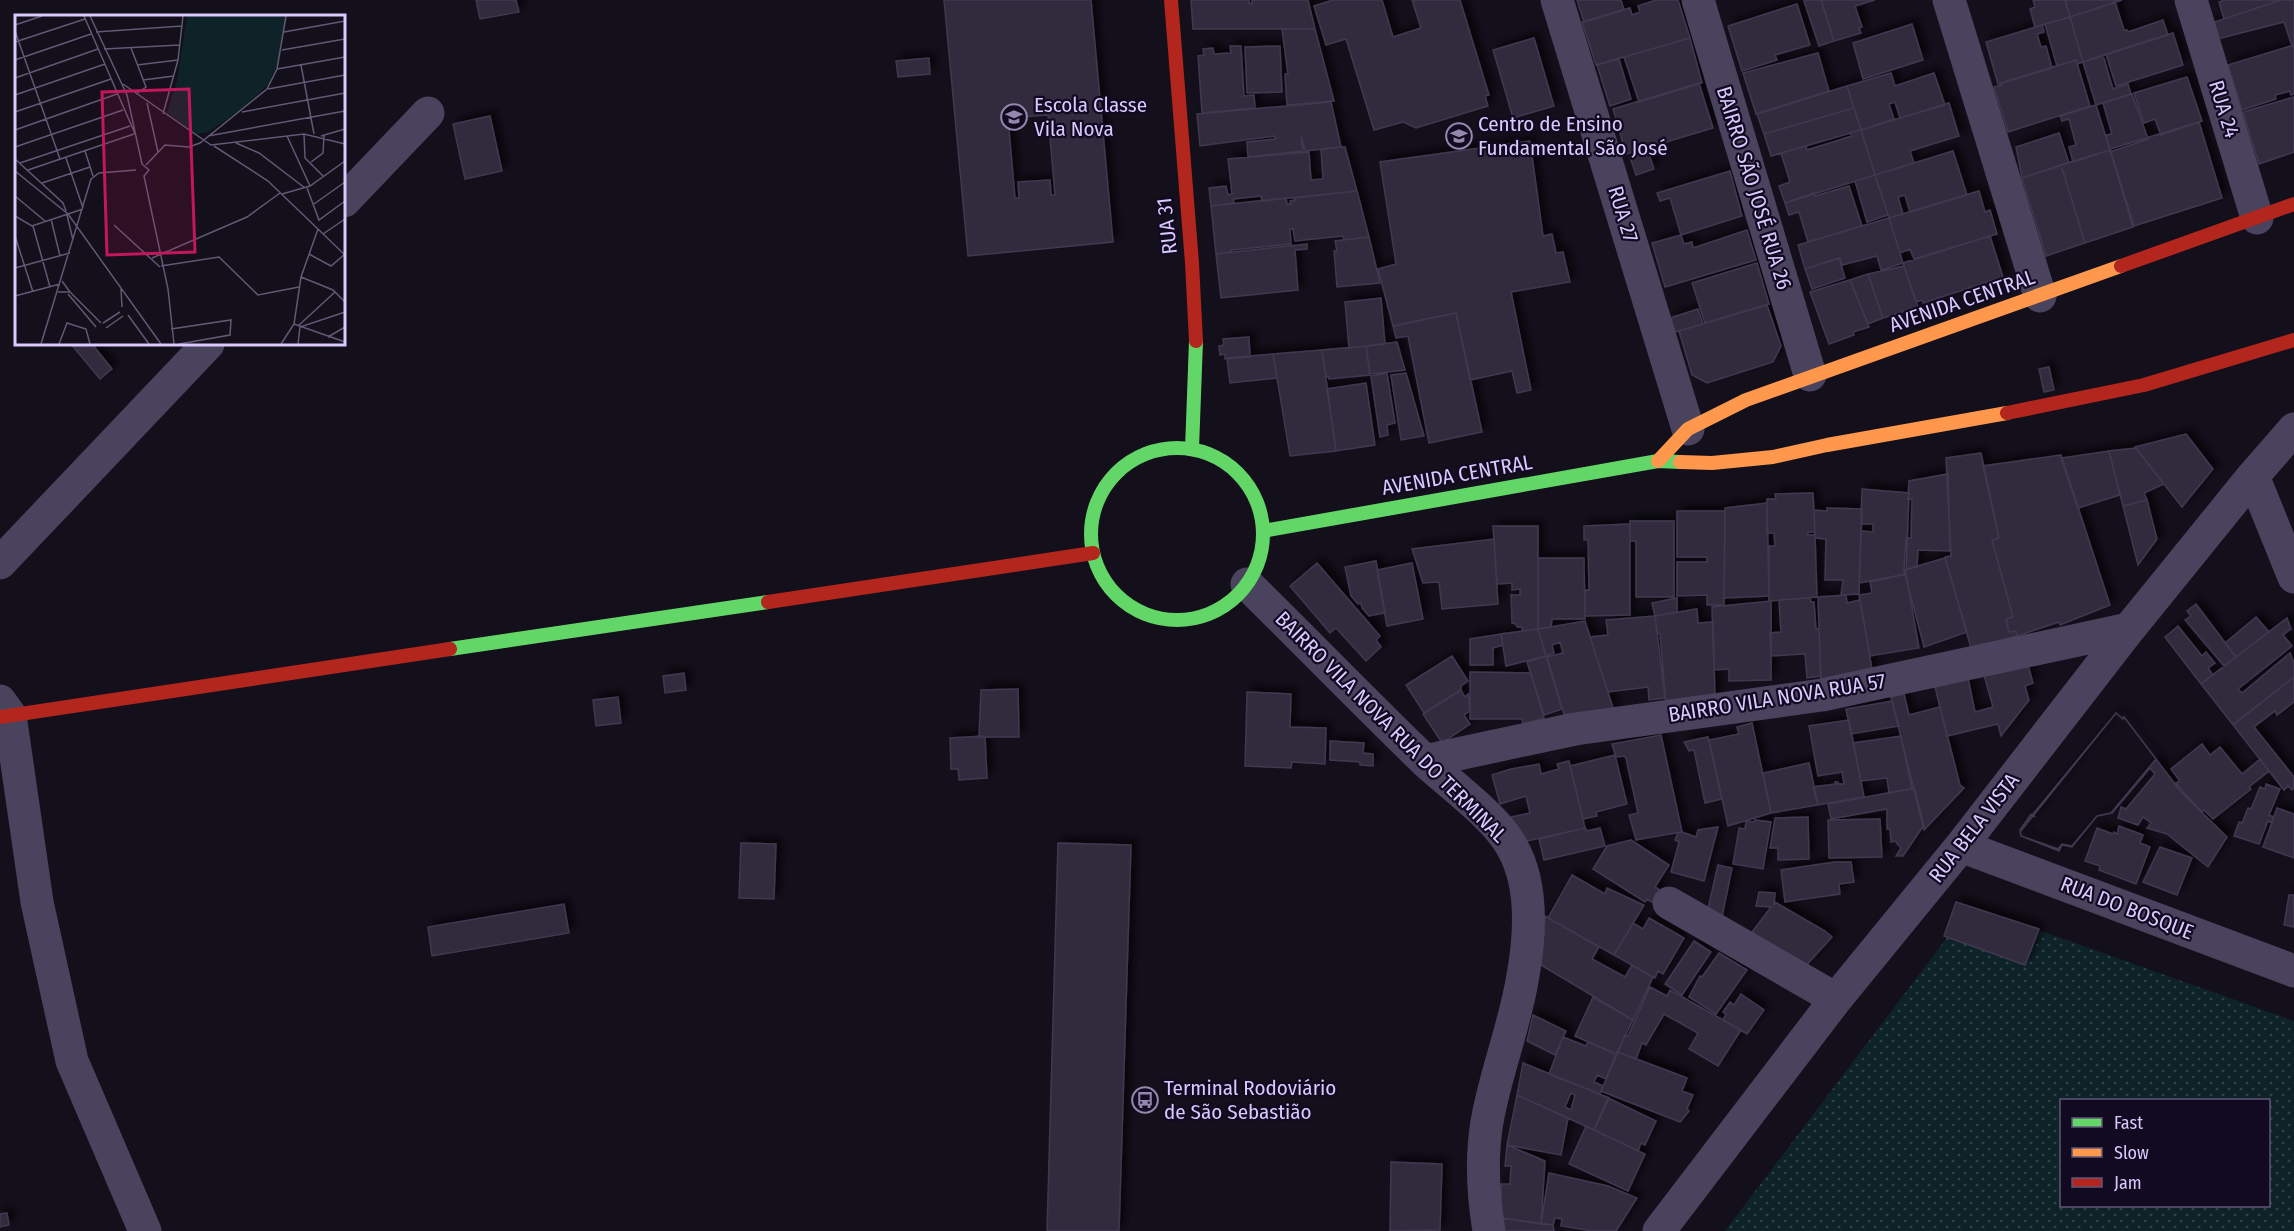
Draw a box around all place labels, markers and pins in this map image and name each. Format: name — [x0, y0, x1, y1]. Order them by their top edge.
place label: Escola Classe Vila Nova — [1034, 92, 1147, 142]
school or university icon: Escola Classe Vila Nova — [999, 102, 1029, 132]
place label: Centro de Ensino Fundamental São José — [1478, 111, 1668, 161]
school or university icon: Centro de Ensino Fundamental São José — [1444, 121, 1474, 151]
place label: Terminal Rodoviário de São Sebastião — [1164, 1075, 1336, 1125]
bus stop icon: Terminal Rodoviário de São Sebastião — [1130, 1085, 1160, 1115]

